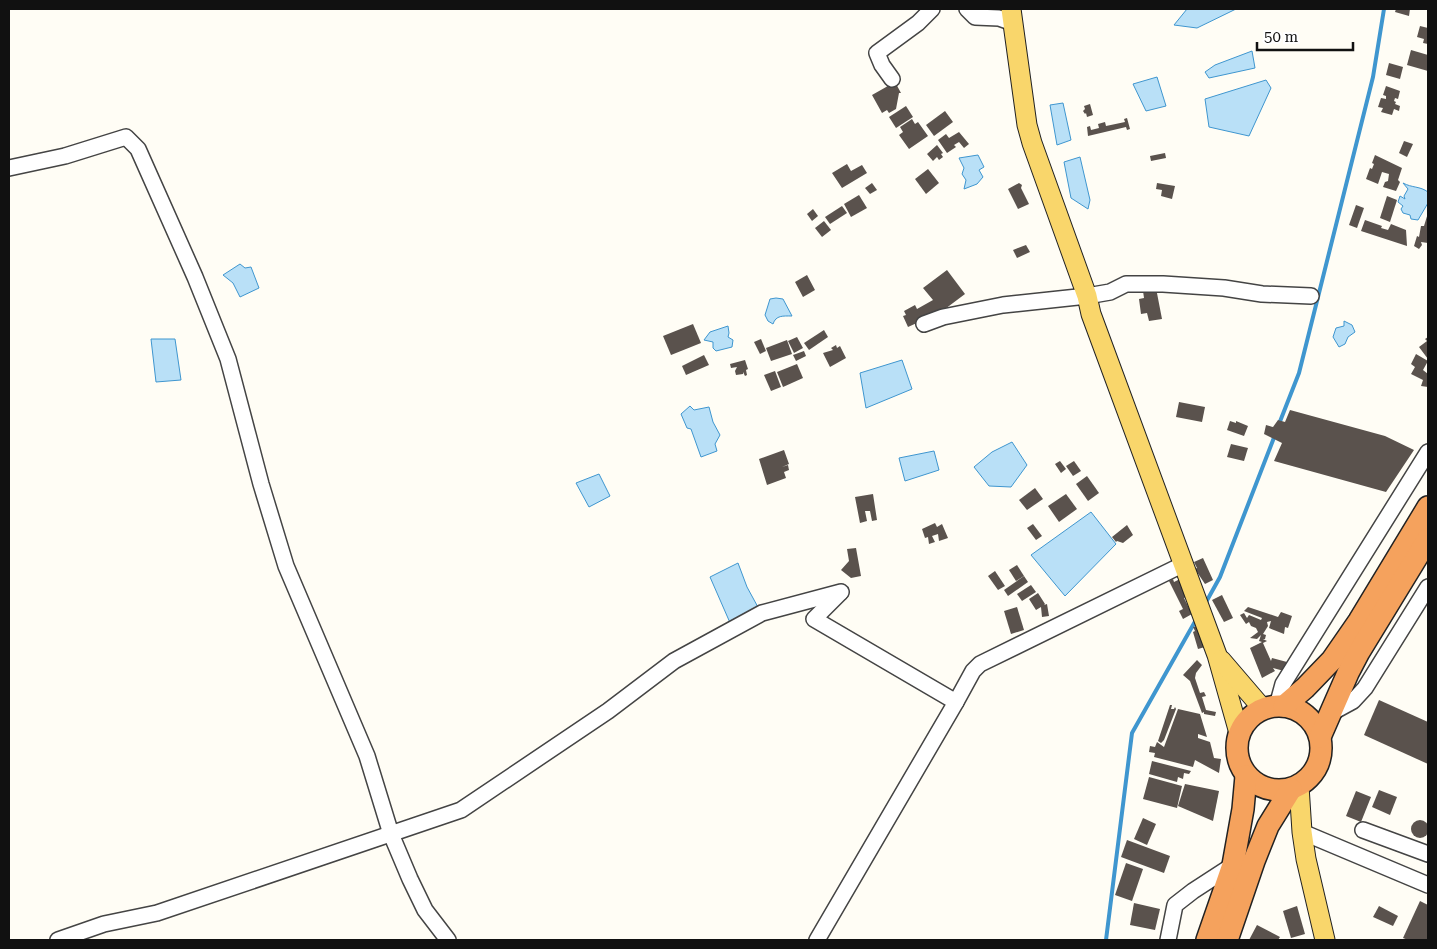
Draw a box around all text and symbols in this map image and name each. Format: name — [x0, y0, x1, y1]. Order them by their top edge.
scale bar — [1257, 20, 1353, 52]
text: 50 m — [1264, 28, 1299, 46]

